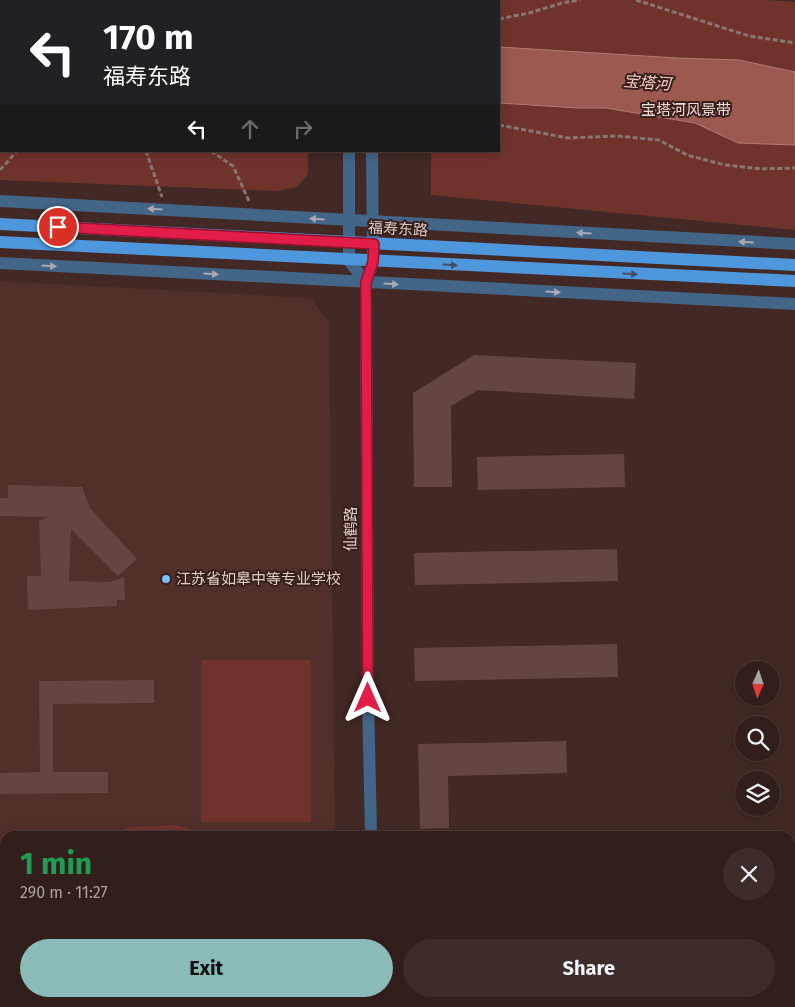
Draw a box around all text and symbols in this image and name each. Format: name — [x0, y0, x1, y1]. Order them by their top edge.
text: 170 m — [103, 16, 194, 58]
icon: left — [20, 20, 85, 85]
text: 福寿东路 — [103, 63, 191, 90]
water label: 宝塔河 — [622, 71, 675, 94]
park label: 宝塔河风景带 — [641, 101, 731, 119]
icon: left — [183, 115, 211, 143]
icon: ahead — [236, 115, 264, 143]
icon: right — [289, 115, 317, 143]
one-way arrow — [146, 204, 162, 212]
pin — [37, 206, 79, 248]
icon: arrive — [44, 213, 72, 241]
one-way arrow — [309, 214, 325, 222]
street label: 福寿东路 — [368, 218, 428, 240]
one-way arrow — [576, 228, 592, 236]
one-way arrow — [738, 237, 754, 245]
one-way arrow — [41, 262, 57, 270]
one-way arrow — [442, 262, 458, 270]
one-way arrow — [622, 270, 638, 278]
one-way arrow — [203, 271, 219, 279]
one-way arrow — [383, 280, 399, 288]
one-way arrow — [545, 288, 561, 296]
street label: 仙鹤路 — [342, 506, 360, 552]
place label: 江苏省如皋中等专业学校 — [176, 570, 341, 588]
marker: 江苏省如皋中等专业学校 — [160, 573, 172, 585]
north arrow — [735, 661, 780, 706]
map controls — [735, 661, 780, 816]
position arrow — [341, 671, 393, 723]
button: search — [735, 716, 780, 761]
button: layers — [735, 771, 780, 816]
text: 1 min — [20, 846, 92, 882]
button: close — [723, 848, 775, 900]
text: 290 m · 11:27 — [20, 883, 108, 902]
button: Exit — [20, 939, 393, 997]
button: Share — [403, 939, 775, 997]

